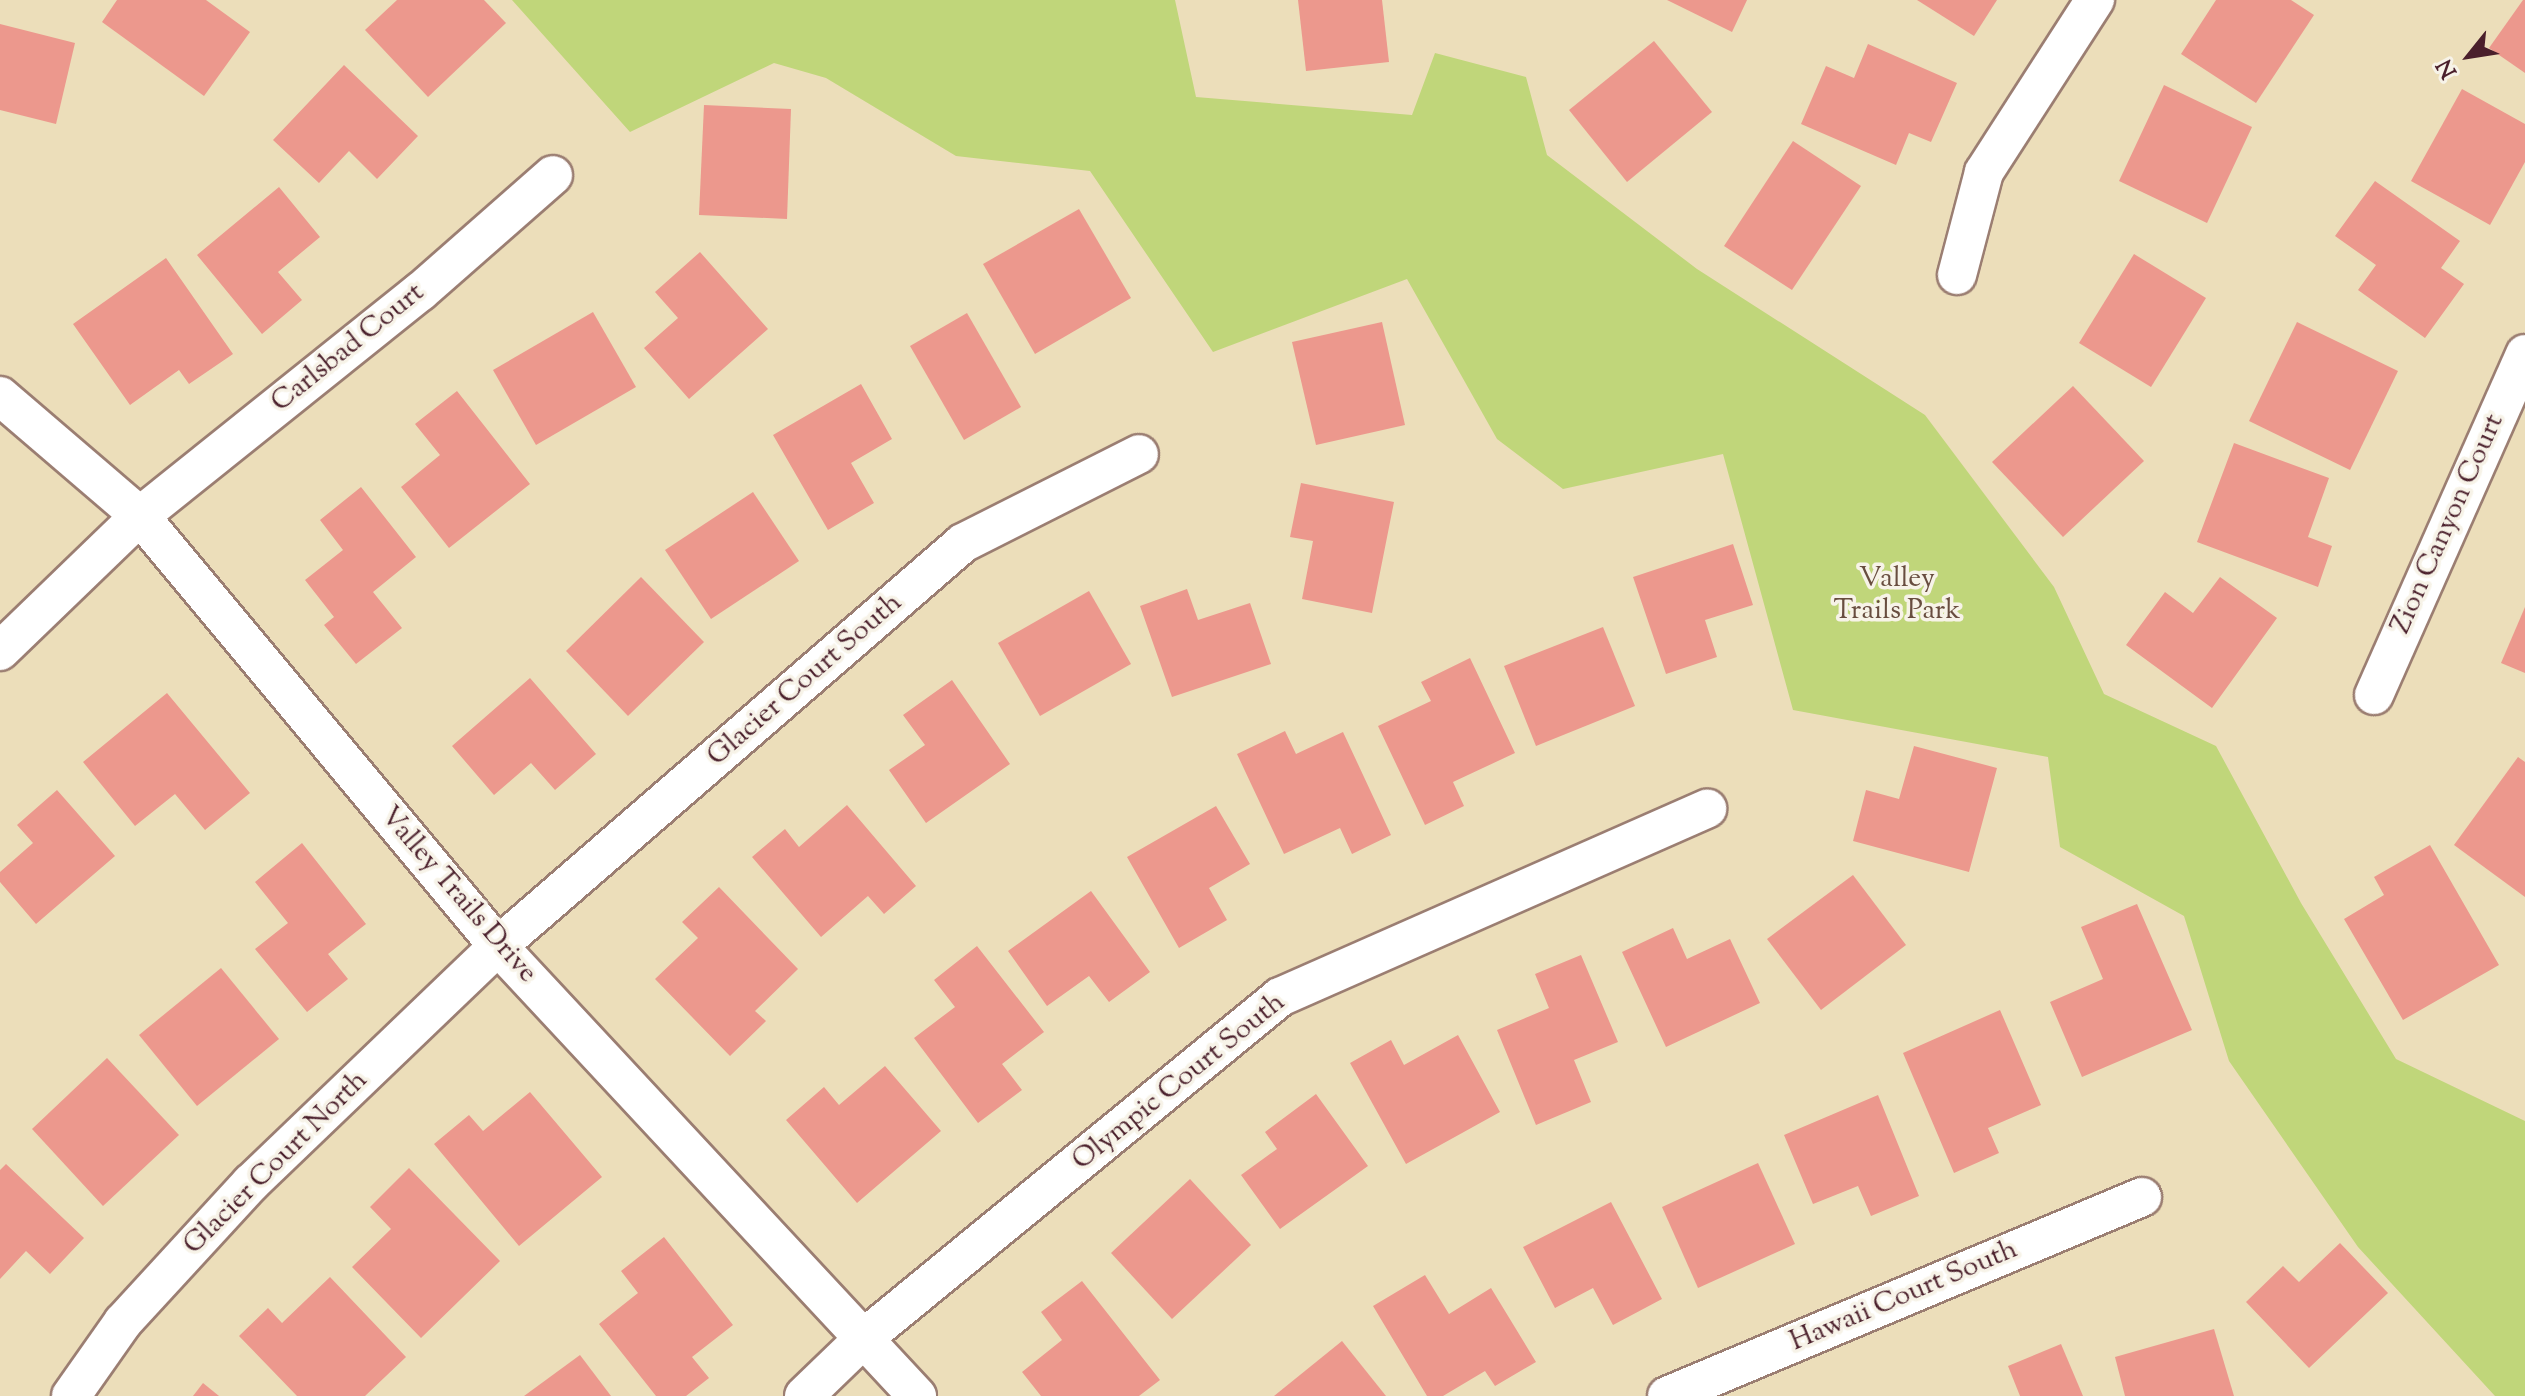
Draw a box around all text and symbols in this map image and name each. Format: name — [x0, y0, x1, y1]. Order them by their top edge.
north arrow — [2429, 16, 2509, 96]
text: N — [2430, 52, 2466, 84]
street label: Carlsbad Court — [265, 276, 431, 420]
street label: Zion Canyon Court — [2385, 409, 2511, 639]
park label: Valley Trails Park — [1834, 562, 1960, 628]
street label: Glacier Court South — [701, 586, 909, 774]
street label: Valley Trails Drive — [372, 800, 544, 990]
street label: Olympic Court South — [1066, 986, 1292, 1178]
street label: Glacier Court North — [177, 1064, 375, 1262]
street label: Hawaii Court South — [1785, 1233, 2023, 1359]

